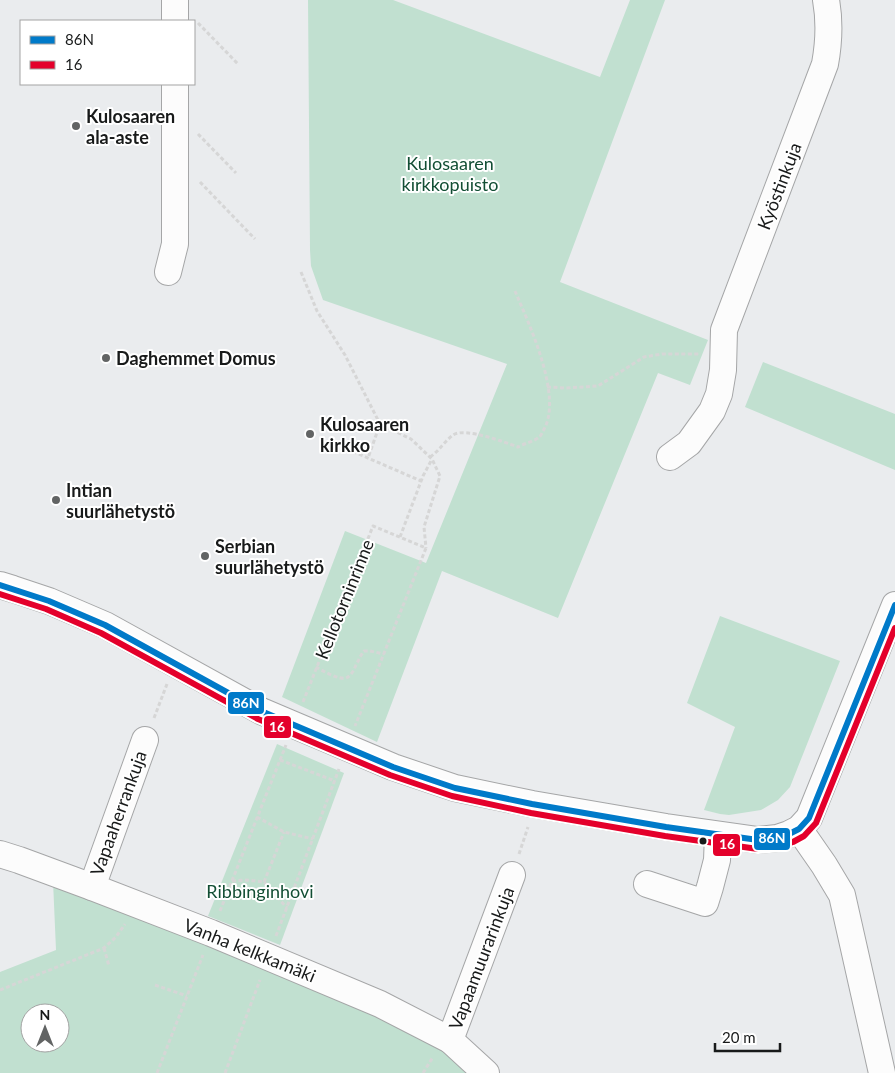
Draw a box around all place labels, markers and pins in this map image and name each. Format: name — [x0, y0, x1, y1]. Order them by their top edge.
place label: Kulosaaren ala-aste — [86, 105, 175, 148]
marker: Kulosaaren ala-aste — [70, 120, 82, 132]
place label: Daghemmet Domus — [116, 347, 276, 369]
marker: Daghemmet Domus — [100, 352, 112, 364]
place label: Kulosaaren kirkko — [320, 413, 409, 456]
marker: Kulosaaren kirkko — [304, 428, 316, 440]
place label: Intian suurlähetystö — [66, 479, 175, 522]
marker: Intian suurlähetystö — [50, 494, 62, 506]
place label: Serbian suurlähetystö — [215, 535, 324, 578]
marker: Serbian suurlähetystö — [199, 550, 211, 562]
unlabelled marker — [698, 836, 708, 846]

